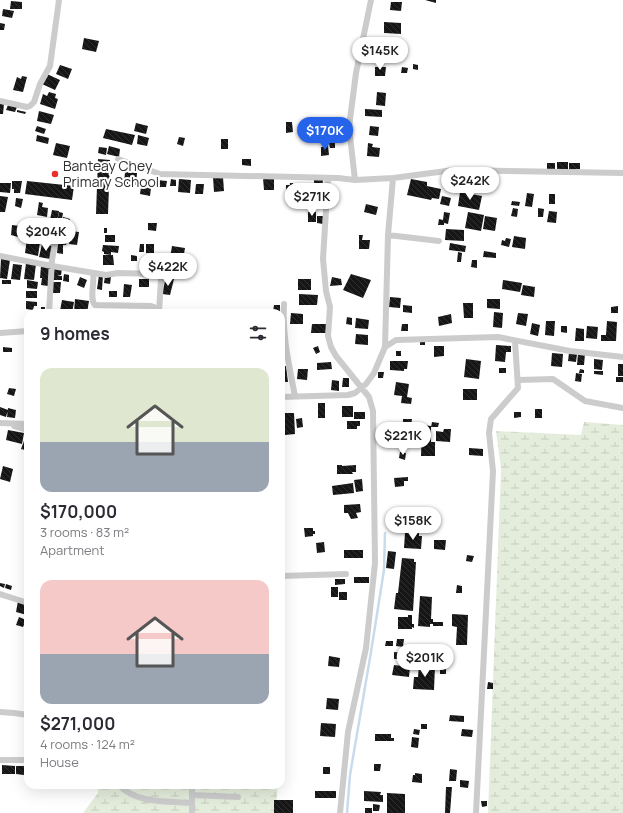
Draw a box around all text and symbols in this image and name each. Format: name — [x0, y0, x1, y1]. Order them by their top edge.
pin: $145K — [352, 37, 408, 71]
text: $145K — [361, 41, 399, 59]
pin: $170K — [297, 117, 353, 151]
text: $170K — [306, 121, 344, 139]
place label: Banteay Chey Primary School — [63, 156, 159, 191]
pin: $242K — [442, 167, 498, 201]
marker: Banteay Chey Primary School — [50, 169, 60, 179]
text: $242K — [450, 171, 490, 189]
pin: $271K — [284, 183, 340, 217]
text: $271K — [294, 187, 330, 205]
pin: $204K — [18, 218, 74, 252]
text: $204K — [26, 222, 66, 240]
pin: $422K — [140, 253, 196, 287]
text: $422K — [148, 257, 188, 275]
text: 9 homes — [40, 322, 110, 345]
icon: filters — [247, 322, 269, 344]
icon: home — [119, 394, 191, 466]
pin: $221K — [375, 422, 431, 456]
text: $221K — [384, 426, 422, 444]
text: $170,000 — [40, 500, 117, 523]
pin: $158K — [385, 507, 441, 541]
text: $158K — [394, 511, 432, 529]
text: 3 rooms · 83 m² — [40, 523, 129, 541]
text: Apartment — [40, 541, 104, 559]
icon: home — [119, 606, 191, 678]
pin: $201K — [397, 644, 453, 678]
text: $201K — [406, 648, 444, 666]
text: $271,000 — [40, 712, 115, 735]
text: 4 rooms · 124 m² — [40, 735, 135, 753]
text: House — [40, 753, 79, 771]

